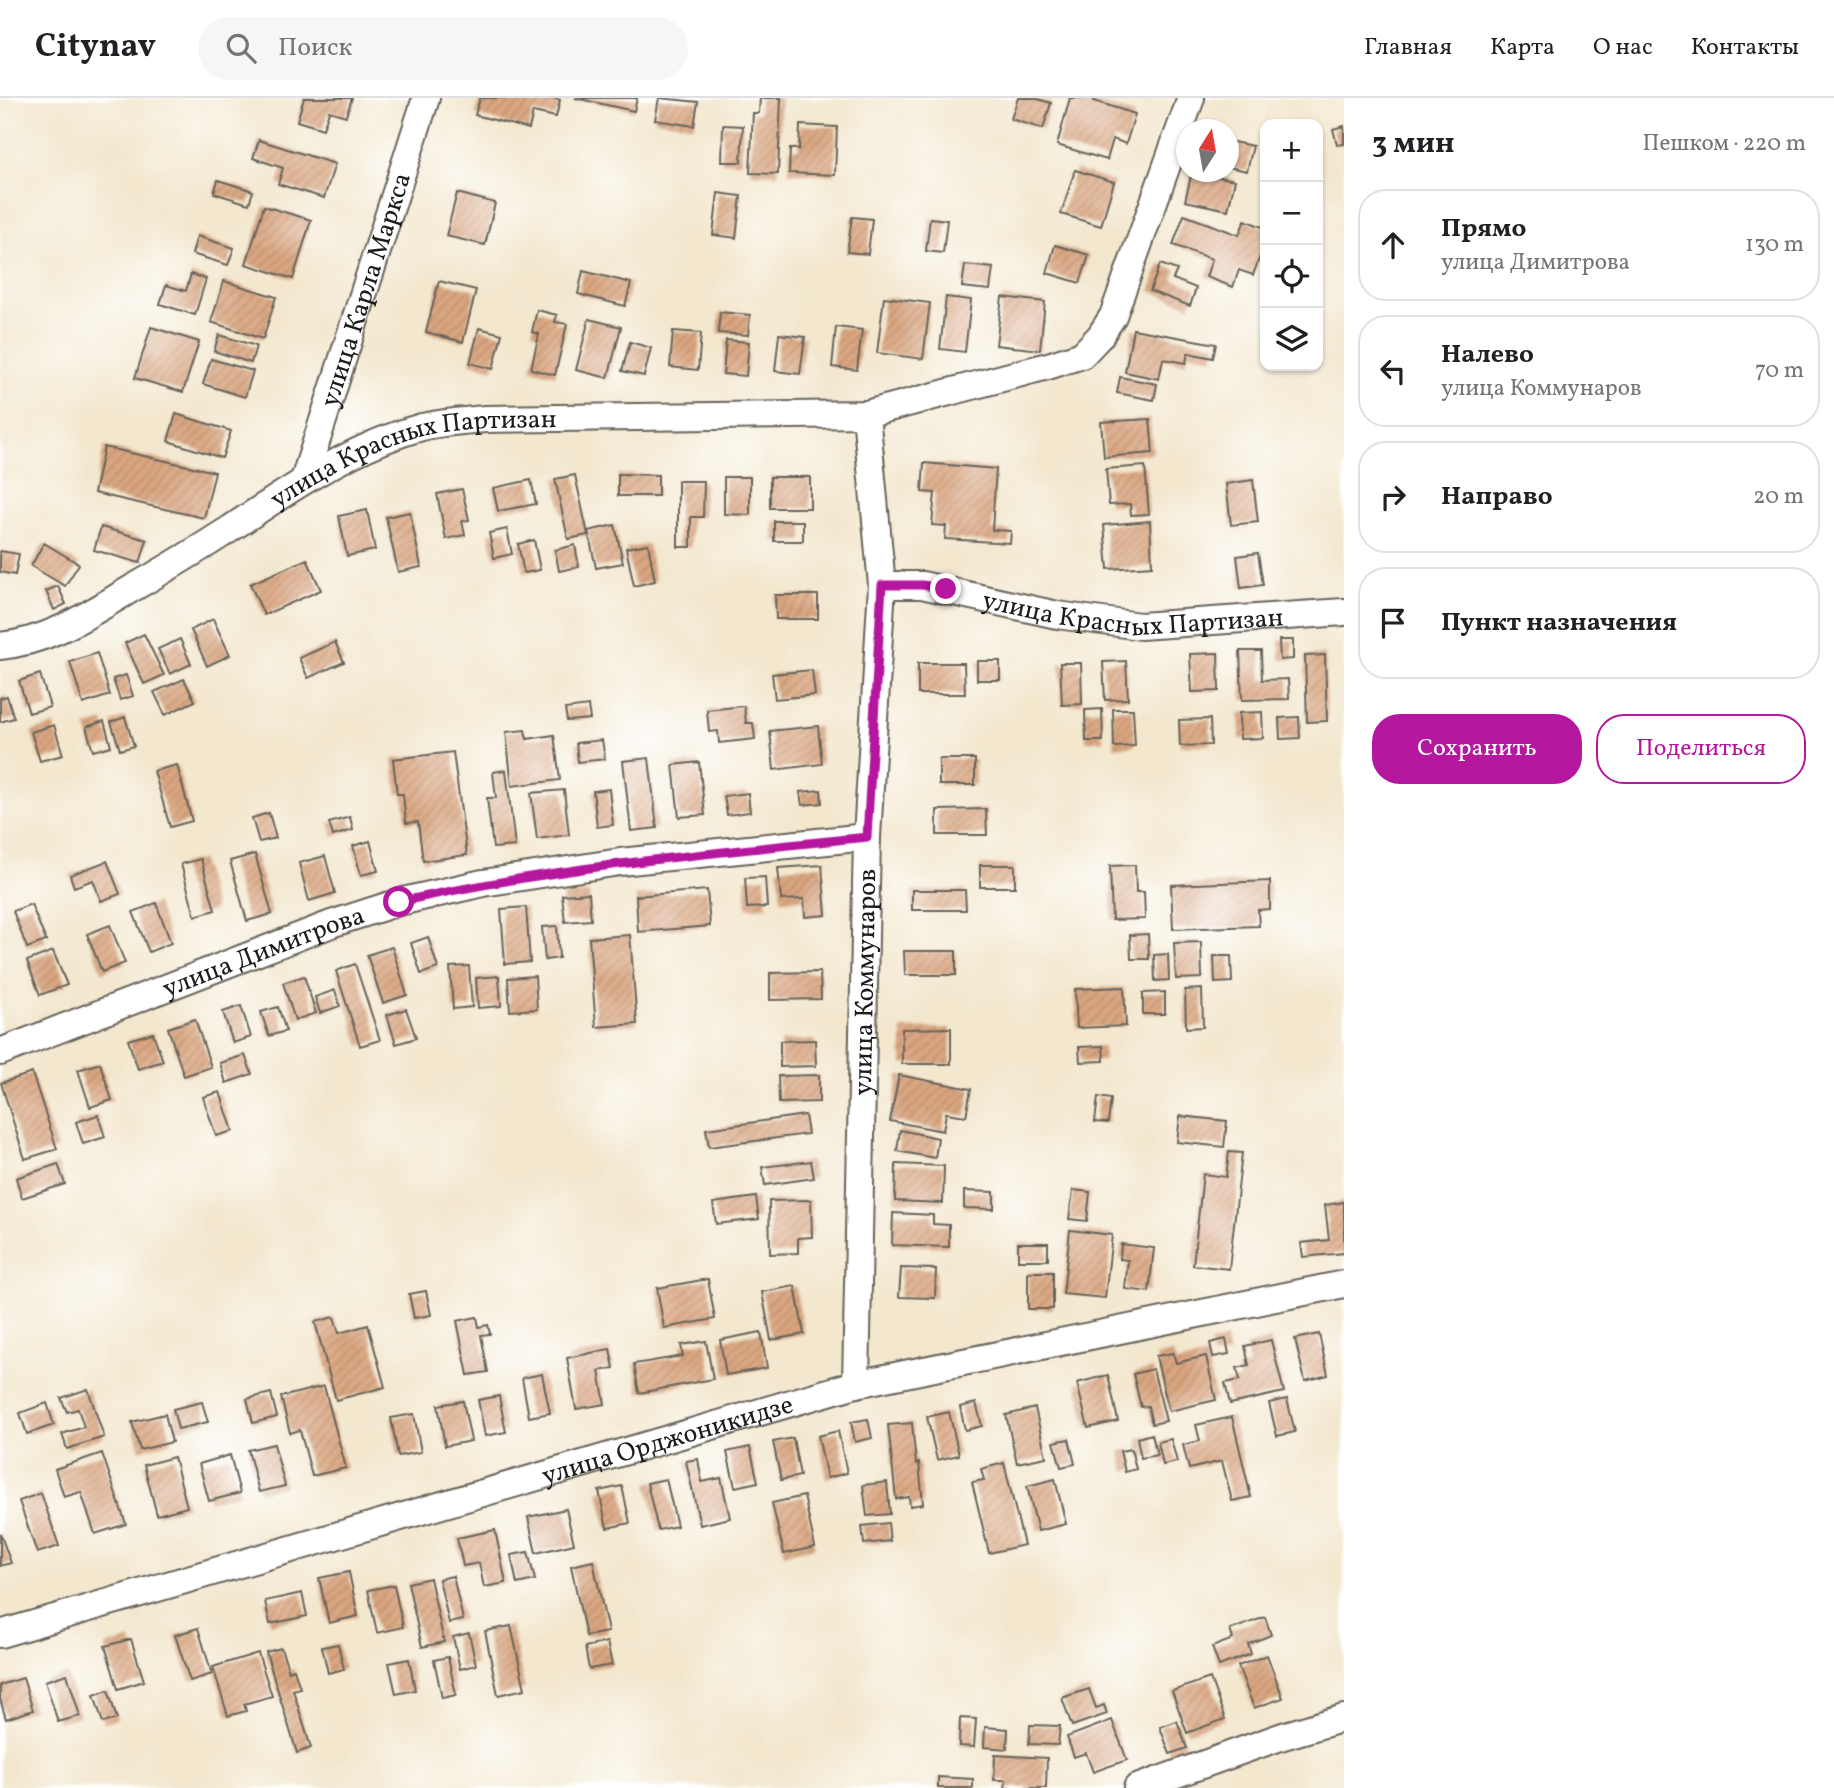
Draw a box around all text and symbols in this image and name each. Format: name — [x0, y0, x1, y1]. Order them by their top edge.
search box — [198, 17, 688, 80]
text: Citynav — [35, 25, 156, 71]
icon: search — [222, 29, 260, 67]
text: Поиск — [278, 30, 352, 66]
text: Главная — [1364, 31, 1452, 65]
text: Карта — [1490, 31, 1555, 65]
text: О нас — [1593, 31, 1653, 65]
text: Контакты — [1691, 31, 1799, 65]
north arrow — [1176, 119, 1239, 182]
map controls — [1260, 119, 1323, 371]
button: + — [1260, 119, 1323, 182]
text: 3 мин — [1372, 123, 1455, 165]
text: Пешком · 220 m — [1642, 128, 1806, 160]
street label: улица Карла Маркса — [312, 168, 421, 412]
button: − — [1260, 182, 1323, 245]
text: Прямо — [1441, 211, 1526, 247]
icon: ahead — [1374, 226, 1412, 264]
text: 130 m — [1745, 229, 1804, 261]
button: locate — [1260, 245, 1323, 308]
text: улица Димитрова — [1441, 247, 1630, 279]
button: layers — [1260, 308, 1323, 371]
text: Налево — [1441, 337, 1534, 373]
icon: left — [1374, 352, 1412, 390]
text: 70 m — [1755, 355, 1804, 387]
text: улица Коммунаров — [1441, 373, 1642, 405]
street label: улица Красных Партизан — [263, 402, 557, 518]
icon: right — [1374, 478, 1412, 516]
text: Направо — [1441, 479, 1553, 515]
text: 20 m — [1753, 481, 1804, 513]
route end — [930, 573, 961, 604]
street label: улица Красных Партизан — [979, 583, 1284, 647]
icon: arrive — [1374, 604, 1412, 642]
text: Пункт назначения — [1441, 605, 1677, 641]
button: Сохранить — [1372, 714, 1582, 784]
button: Поделиться — [1596, 714, 1806, 784]
street label: улица Коммунаров — [846, 868, 886, 1096]
route start — [383, 886, 414, 917]
street label: улица Димитрова — [158, 898, 370, 1007]
street label: улица Орджоникидзе — [538, 1387, 798, 1495]

